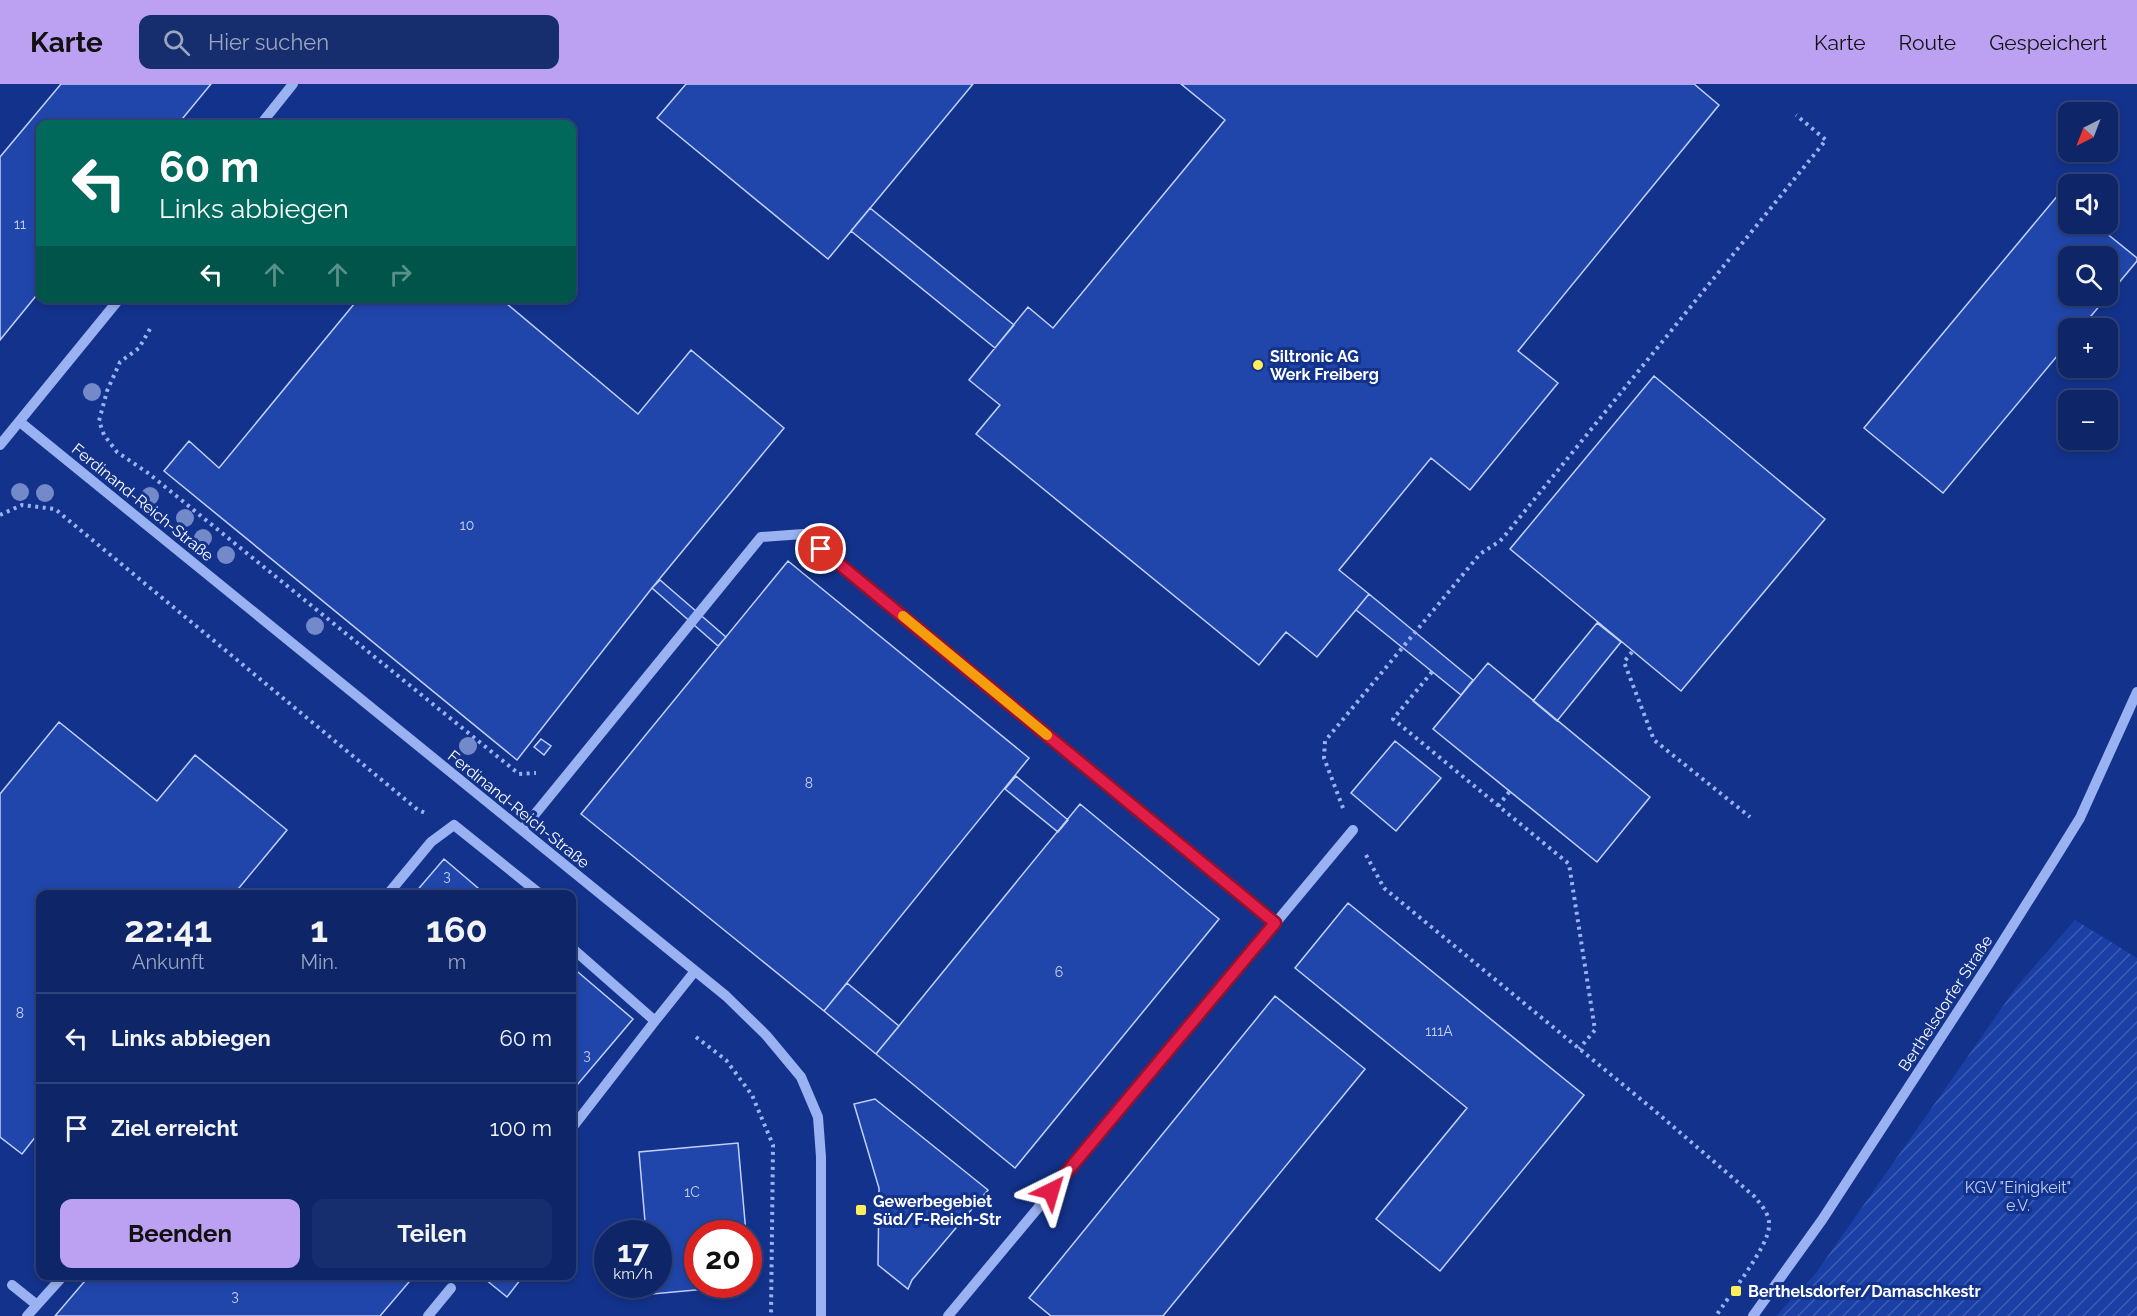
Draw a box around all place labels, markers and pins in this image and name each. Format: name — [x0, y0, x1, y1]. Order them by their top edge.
place label: Siltronic AG Werk Freiberg — [1270, 347, 1379, 384]
marker: Siltronic AG Werk Freiberg — [1251, 358, 1265, 372]
pin — [795, 523, 846, 574]
place label: Gewerbegebiet Süd/F-Reich-Str — [873, 1192, 1001, 1229]
marker: Gewerbegebiet Süd/F-Reich-Str — [854, 1203, 868, 1217]
place label: Berthelsdorfer/Damaschkestr — [1748, 1282, 1981, 1301]
marker: Berthelsdorfer/Damaschkestr — [1729, 1284, 1743, 1298]

